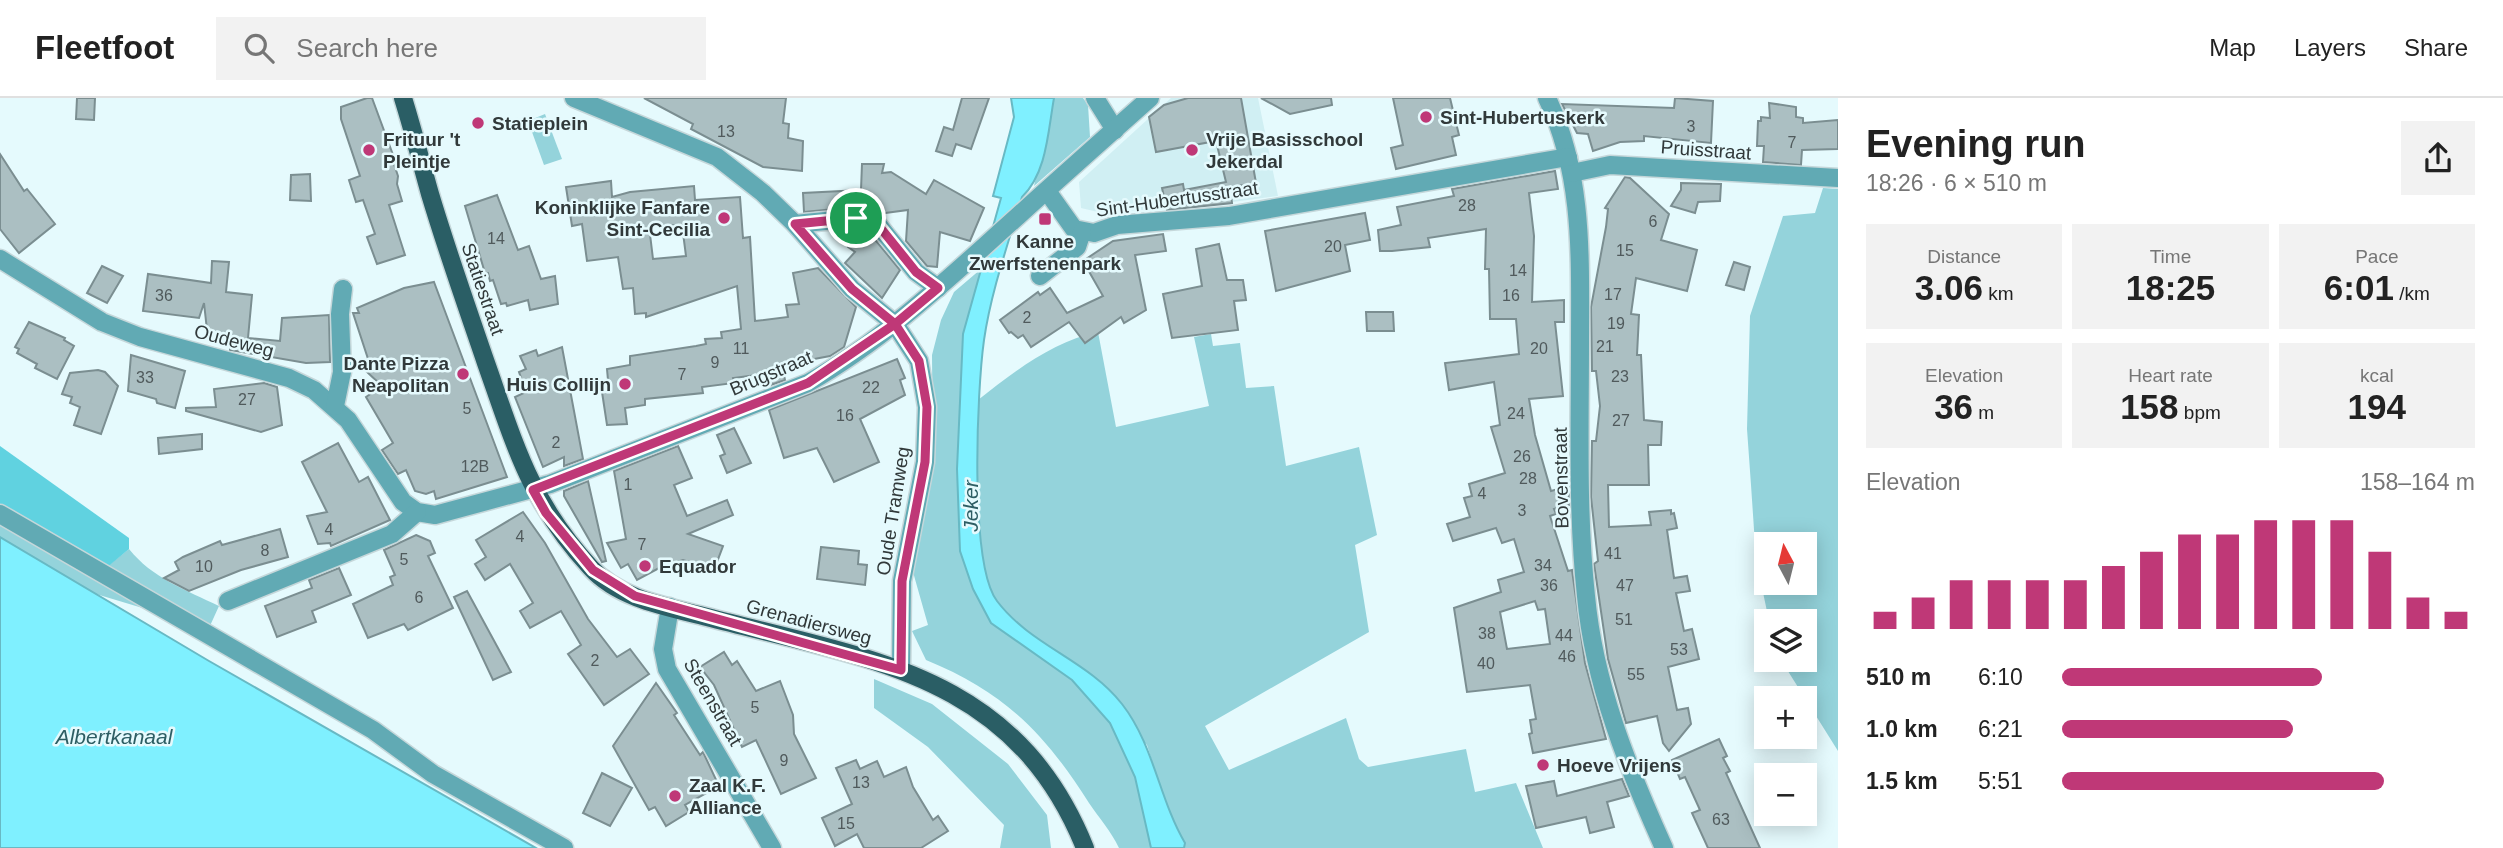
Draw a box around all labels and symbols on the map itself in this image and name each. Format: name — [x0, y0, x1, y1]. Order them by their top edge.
place label: Sint-Hubertuskerk — [1440, 107, 1605, 128]
marker: Sint-Hubertuskerk — [1418, 109, 1434, 125]
place label: Statieplein — [492, 113, 588, 134]
marker: Statieplein — [470, 115, 486, 131]
house number: 3 — [1687, 118, 1696, 135]
house number: 13 — [717, 123, 735, 140]
place label: Frituur 't Pleintje — [383, 129, 461, 172]
place label: Vrije Basisschool Jekerdal — [1206, 129, 1363, 172]
house number: 7 — [1788, 134, 1797, 151]
street label: Pruisstraat — [1660, 136, 1753, 164]
marker: Frituur 't Pleintje — [361, 142, 377, 158]
marker: Vrije Basisschool Jekerdal — [1184, 142, 1200, 158]
street label: Sint-Hubertusstraat — [1094, 177, 1260, 221]
pin — [826, 188, 886, 248]
place label: Koninklijke Fanfare Sint-Cecilia — [535, 197, 710, 240]
house number: 28 — [1458, 197, 1476, 214]
marker: Koninklijke Fanfare Sint-Cecilia — [716, 210, 732, 226]
marker: Kanne Zwerfstenenpark — [1037, 211, 1053, 227]
house number: 6 — [1649, 213, 1658, 230]
house number: 14 — [487, 230, 505, 247]
place label: Kanne Zwerfstenenpark — [969, 231, 1121, 274]
house number: 20 — [1324, 238, 1342, 255]
street label: Statiestraat — [457, 240, 509, 339]
house number: 15 — [1616, 242, 1634, 259]
house number: 14 — [1509, 262, 1527, 279]
house number: 17 — [1604, 286, 1622, 303]
house number: 36 — [155, 287, 173, 304]
house number: 16 — [1502, 287, 1520, 304]
house number: 2 — [1023, 309, 1032, 326]
house number: 19 — [1607, 315, 1625, 332]
street label: Oudeweg — [192, 320, 276, 362]
house number: 21 — [1596, 338, 1614, 355]
house number: 11 — [733, 340, 749, 357]
house number: 20 — [1530, 340, 1548, 357]
street label: Brugstraat — [727, 346, 816, 400]
place label: Dante Pizza Neapolitan — [343, 353, 449, 396]
house number: 9 — [711, 354, 720, 371]
marker: Dante Pizza Neapolitan — [455, 366, 471, 382]
house number: 7 — [678, 366, 687, 383]
house number: 23 — [1611, 368, 1629, 385]
house number: 33 — [136, 369, 154, 386]
place label: Huis Collijn — [507, 374, 611, 395]
marker: Huis Collijn — [617, 376, 633, 392]
house number: 22 — [862, 379, 880, 396]
house number: 27 — [238, 391, 256, 408]
house number: 5 — [463, 400, 472, 417]
house number: 24 — [1507, 405, 1525, 422]
house number: 16 — [836, 407, 854, 424]
house number: 27 — [1612, 412, 1630, 429]
street label: Bovenstraat — [1550, 426, 1572, 529]
house number: 2 — [552, 434, 561, 451]
street label: Oude Tramweg — [872, 445, 914, 577]
house number: 26 — [1513, 448, 1531, 465]
house number: 12B — [461, 458, 489, 475]
house number: 28 — [1519, 470, 1537, 487]
house number: 1 — [624, 476, 633, 493]
water label: Jeker — [959, 479, 982, 533]
house number: 4 — [1478, 485, 1487, 502]
house number: 3 — [1518, 502, 1527, 519]
house number: 4 — [325, 521, 334, 538]
house number: 4 — [516, 528, 525, 545]
north arrow — [1754, 532, 1816, 595]
house number: 7 — [638, 536, 647, 553]
house number: 8 — [261, 542, 270, 559]
house number: 41 — [1604, 545, 1622, 562]
house number: 5 — [400, 551, 409, 568]
place label: Equador — [659, 556, 737, 577]
house number: 34 — [1534, 557, 1552, 574]
house number: 10 — [195, 558, 213, 575]
marker: Equador — [637, 558, 653, 574]
house number: 36 — [1540, 577, 1558, 594]
house number: 47 — [1616, 577, 1634, 594]
house number: 6 — [415, 589, 424, 606]
street label: Grenadiersweg — [744, 595, 874, 649]
house number: 51 — [1615, 611, 1633, 628]
house number: 38 — [1478, 625, 1496, 642]
house number: 44 — [1555, 627, 1573, 644]
house number: 53 — [1670, 641, 1688, 658]
house number: 46 — [1558, 648, 1576, 665]
house number: 2 — [591, 652, 600, 669]
street label: Steenstraat — [680, 655, 747, 750]
house number: 40 — [1477, 655, 1495, 672]
house number: 55 — [1627, 666, 1645, 683]
house number: 5 — [751, 699, 760, 716]
water label: Albertkanaal — [54, 725, 174, 748]
house number: 9 — [780, 752, 789, 769]
place label: Hoeve Vrijens — [1557, 755, 1682, 776]
marker: Hoeve Vrijens — [1535, 757, 1551, 773]
house number: 13 — [852, 774, 870, 791]
place label: Zaal K.F. Alliance — [689, 775, 766, 818]
marker: Zaal K.F. Alliance — [667, 788, 683, 804]
house number: 63 — [1712, 811, 1730, 828]
house number: 15 — [837, 815, 855, 832]

